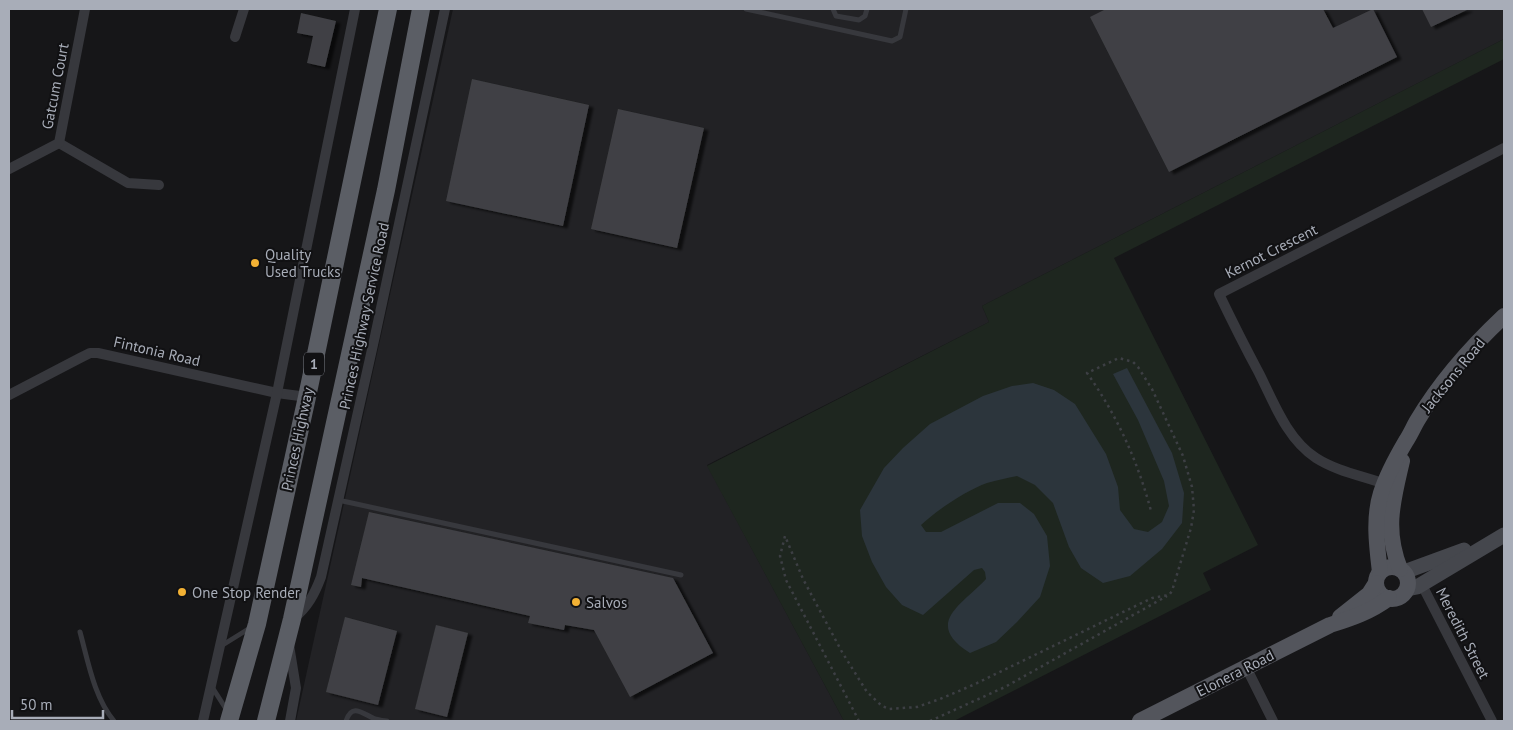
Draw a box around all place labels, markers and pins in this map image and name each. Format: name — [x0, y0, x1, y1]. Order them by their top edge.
place label: Quality Used Trucks — [265, 245, 341, 281]
marker: Quality Used Trucks — [249, 257, 261, 269]
place label: One Stop Render — [192, 583, 300, 602]
marker: One Stop Render — [176, 586, 188, 598]
place label: Salvos — [586, 593, 627, 612]
marker: Salvos — [570, 596, 582, 608]

